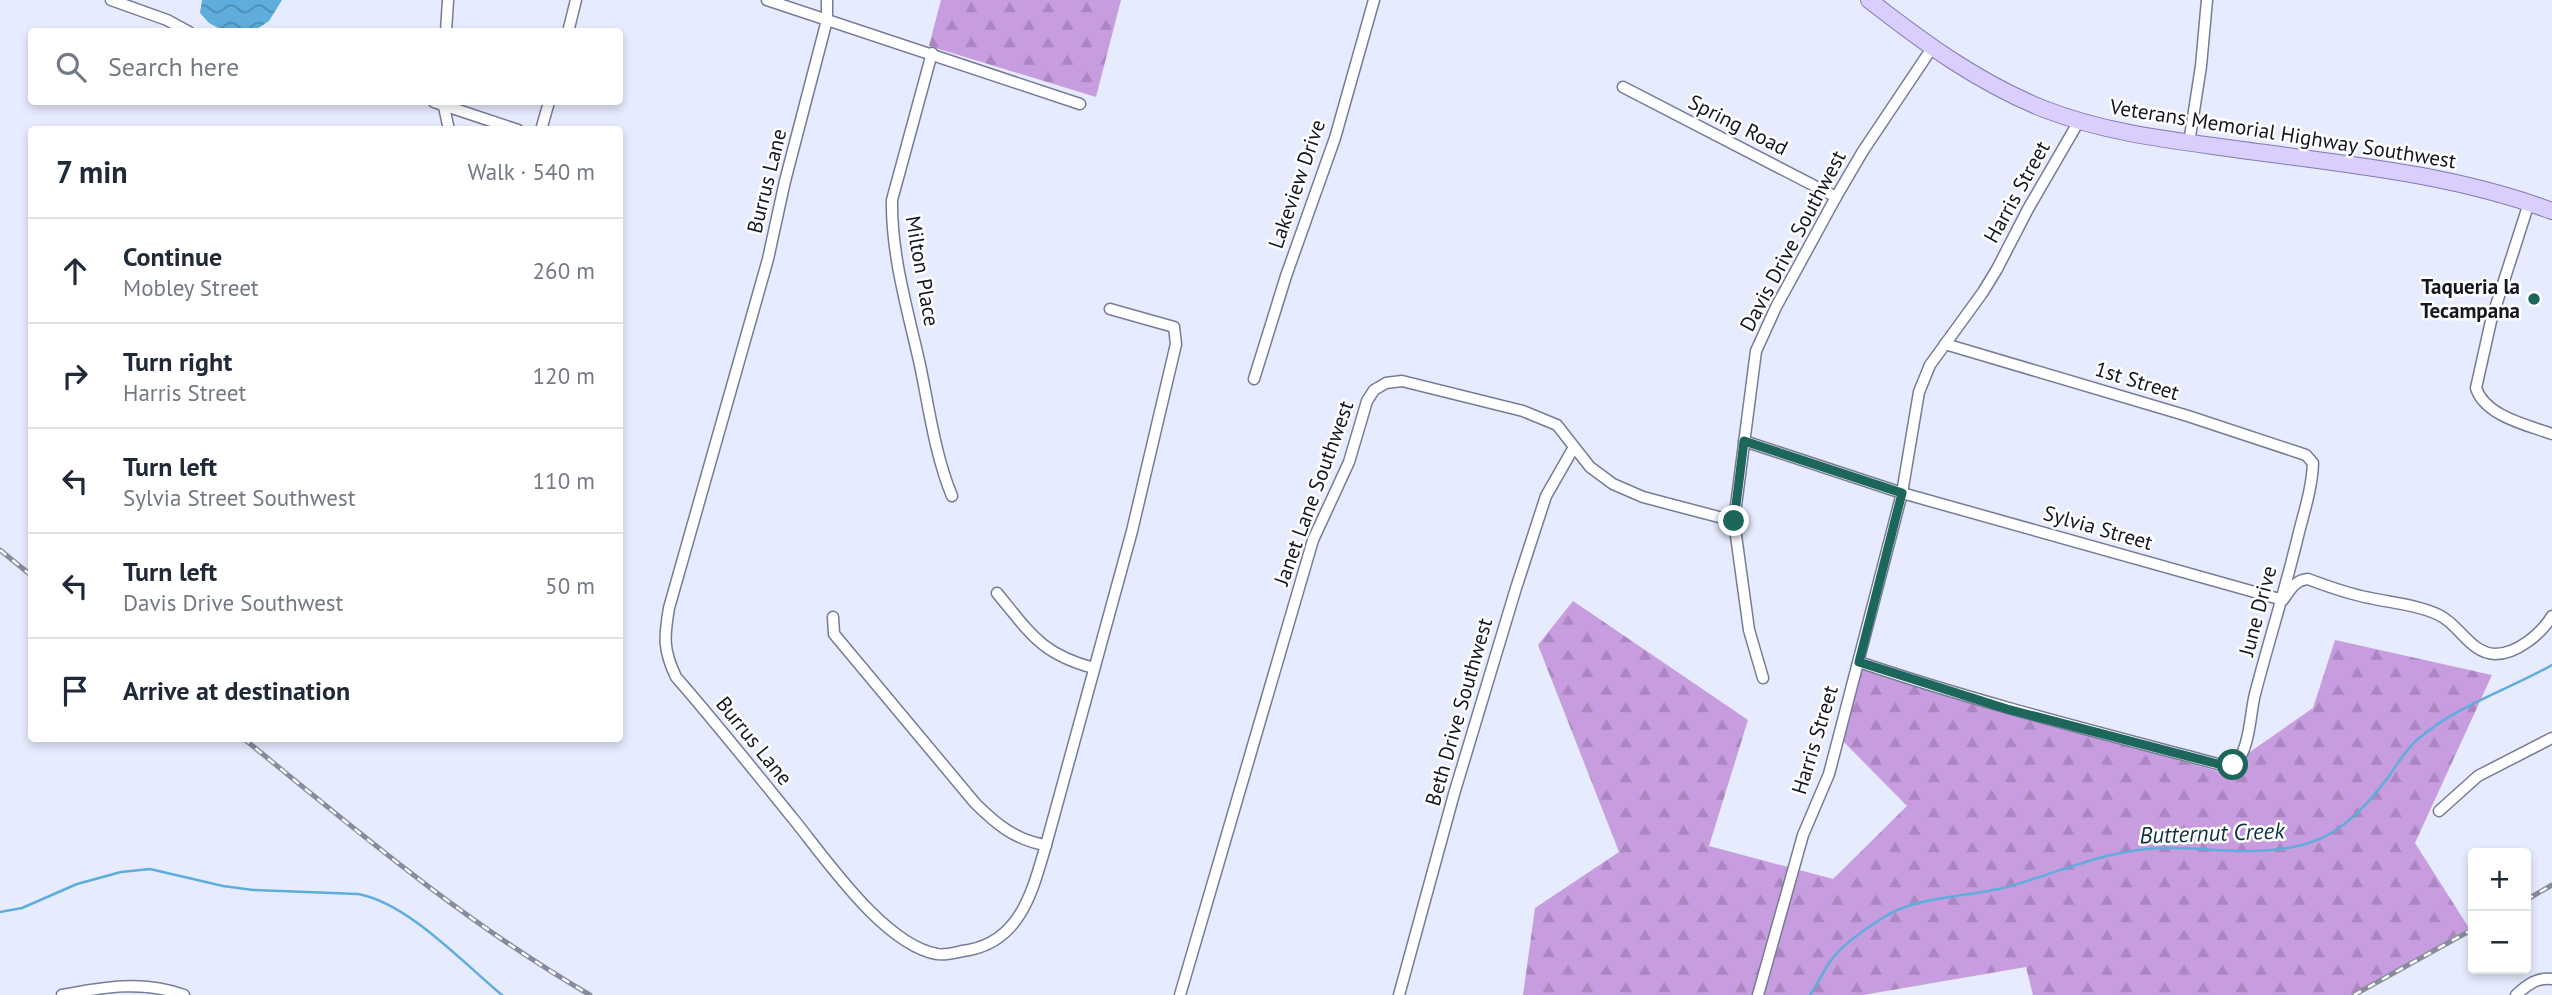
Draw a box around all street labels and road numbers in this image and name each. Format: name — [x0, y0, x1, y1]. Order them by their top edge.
street label: Spring Road — [1684, 88, 1793, 161]
street label: Veterans Memorial Highway Southwest — [2107, 93, 2458, 174]
street label: Lakeview Drive — [1262, 116, 1331, 252]
street label: Burrus Lane — [741, 126, 793, 236]
street label: Harris Street — [1977, 136, 2056, 248]
street label: Davis Drive Southwest — [1733, 146, 1852, 336]
street label: Milton Place — [900, 214, 945, 328]
street label: 1st Street — [2092, 355, 2183, 406]
street label: Janet Lane Southwest — [1267, 397, 1359, 590]
street label: Sylvia Street — [2040, 499, 2156, 556]
street label: June Drive — [2232, 563, 2282, 660]
street label: Beth Drive Southwest — [1419, 615, 1498, 809]
street label: Harris Street — [1785, 682, 1844, 798]
street label: Burrus Lane — [710, 691, 798, 791]

